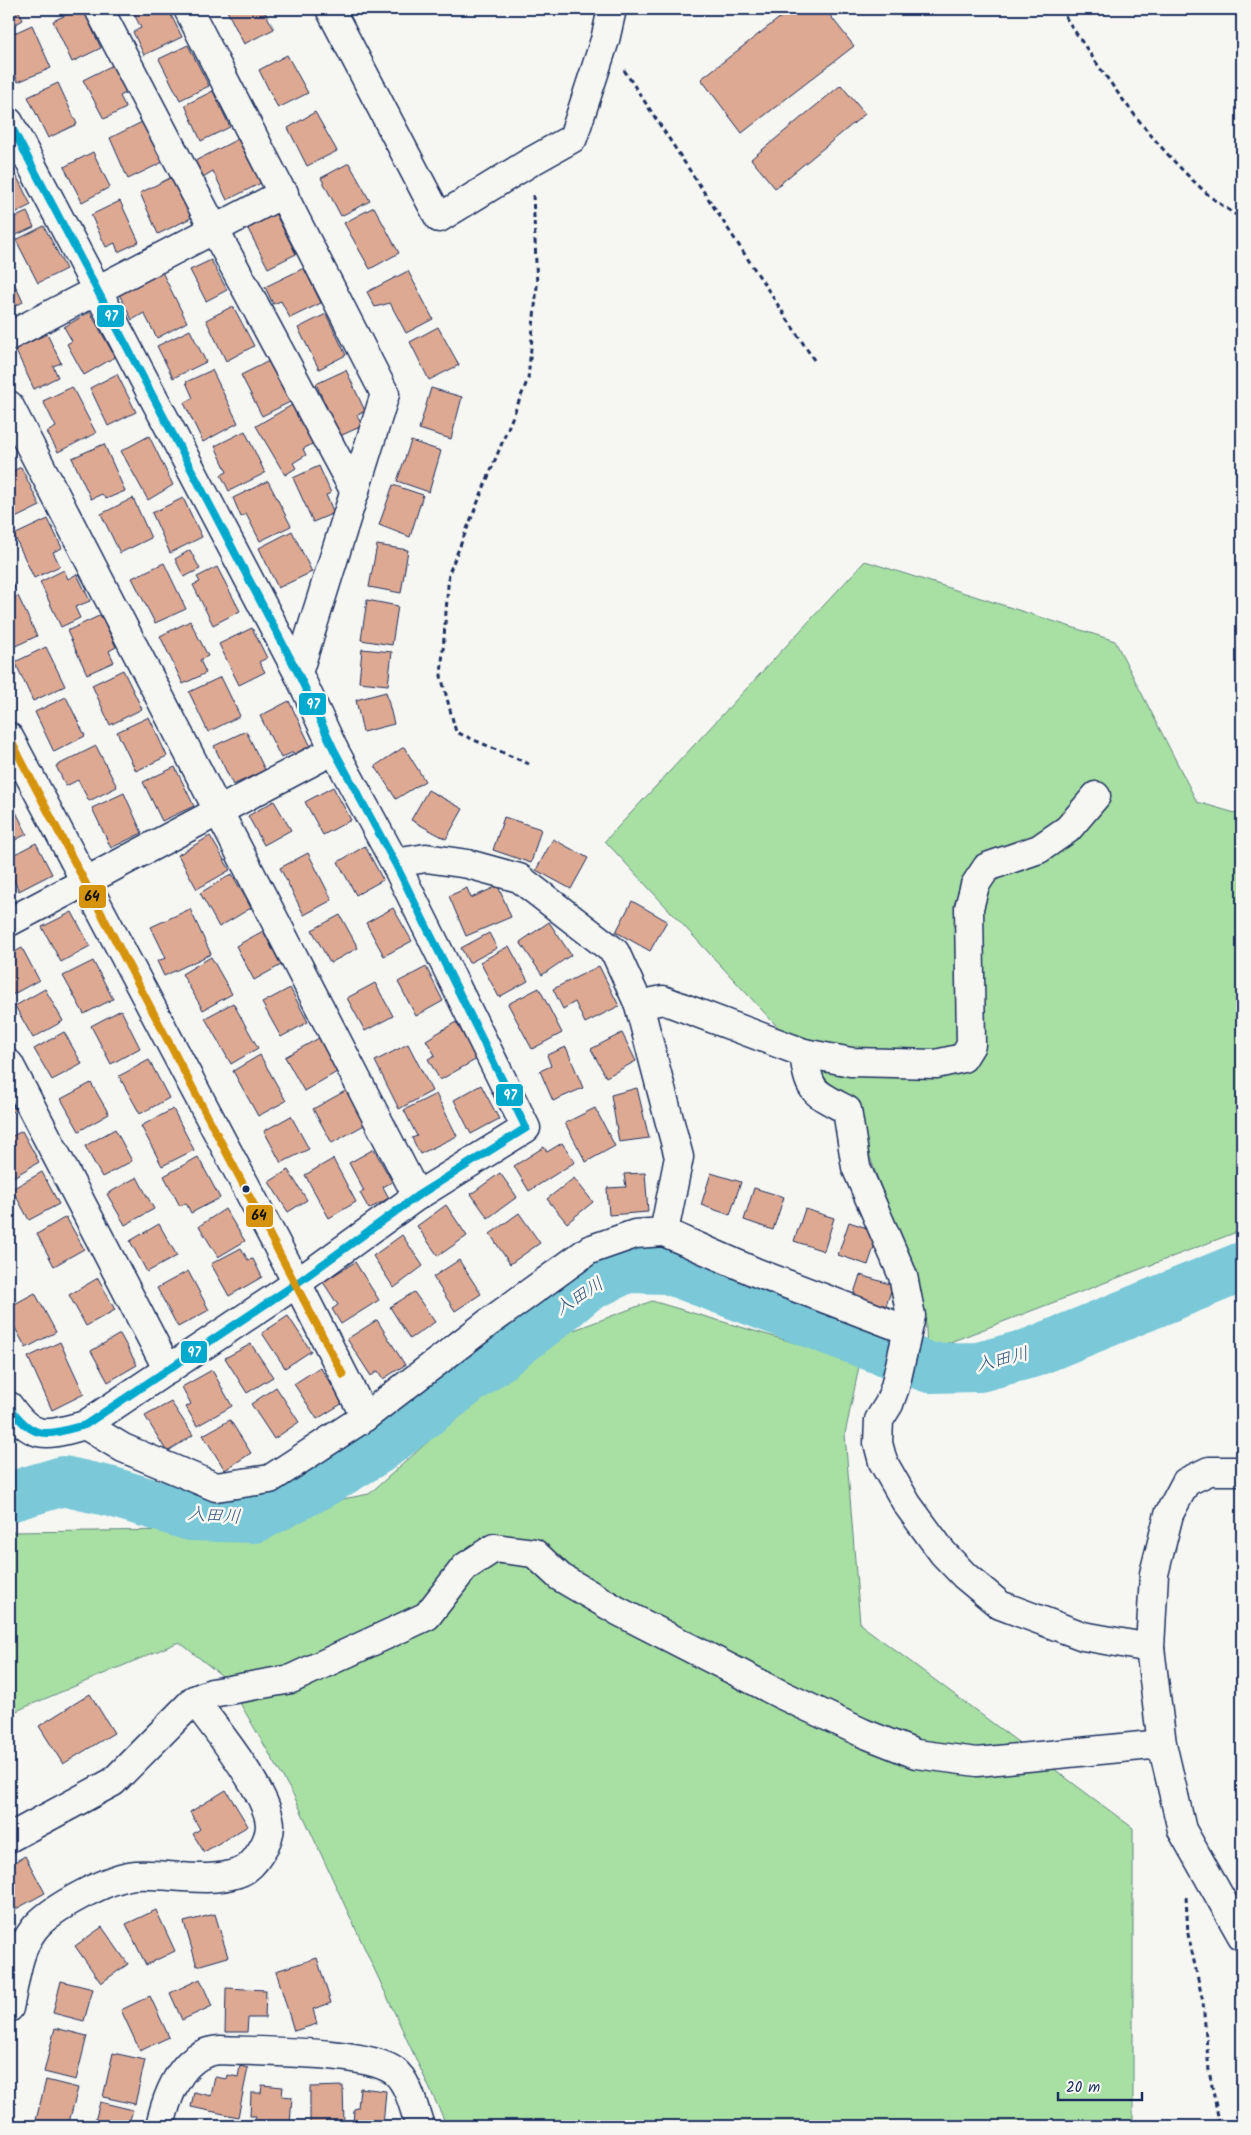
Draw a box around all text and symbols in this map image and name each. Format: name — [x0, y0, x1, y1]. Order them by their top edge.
line badge: 97 — [96, 304, 125, 328]
text: 97 — [104, 306, 118, 328]
line badge: 97 — [298, 692, 327, 716]
text: 97 — [306, 694, 320, 716]
line badge: 64 — [78, 884, 107, 909]
text: 64 — [84, 886, 100, 908]
line badge: 97 — [495, 1083, 524, 1107]
text: 97 — [503, 1085, 517, 1107]
unlabelled marker — [241, 1184, 251, 1194]
line badge: 64 — [245, 1204, 274, 1228]
text: 64 — [251, 1205, 267, 1227]
water label: 入田川 — [549, 1270, 610, 1324]
line badge: 97 — [180, 1340, 208, 1364]
water label: 入田川 — [973, 1340, 1032, 1381]
text: 97 — [187, 1342, 201, 1364]
water label: 入田川 — [186, 1500, 242, 1533]
scale bar — [1058, 2070, 1142, 2102]
text: 20 m — [1066, 2076, 1100, 2100]

